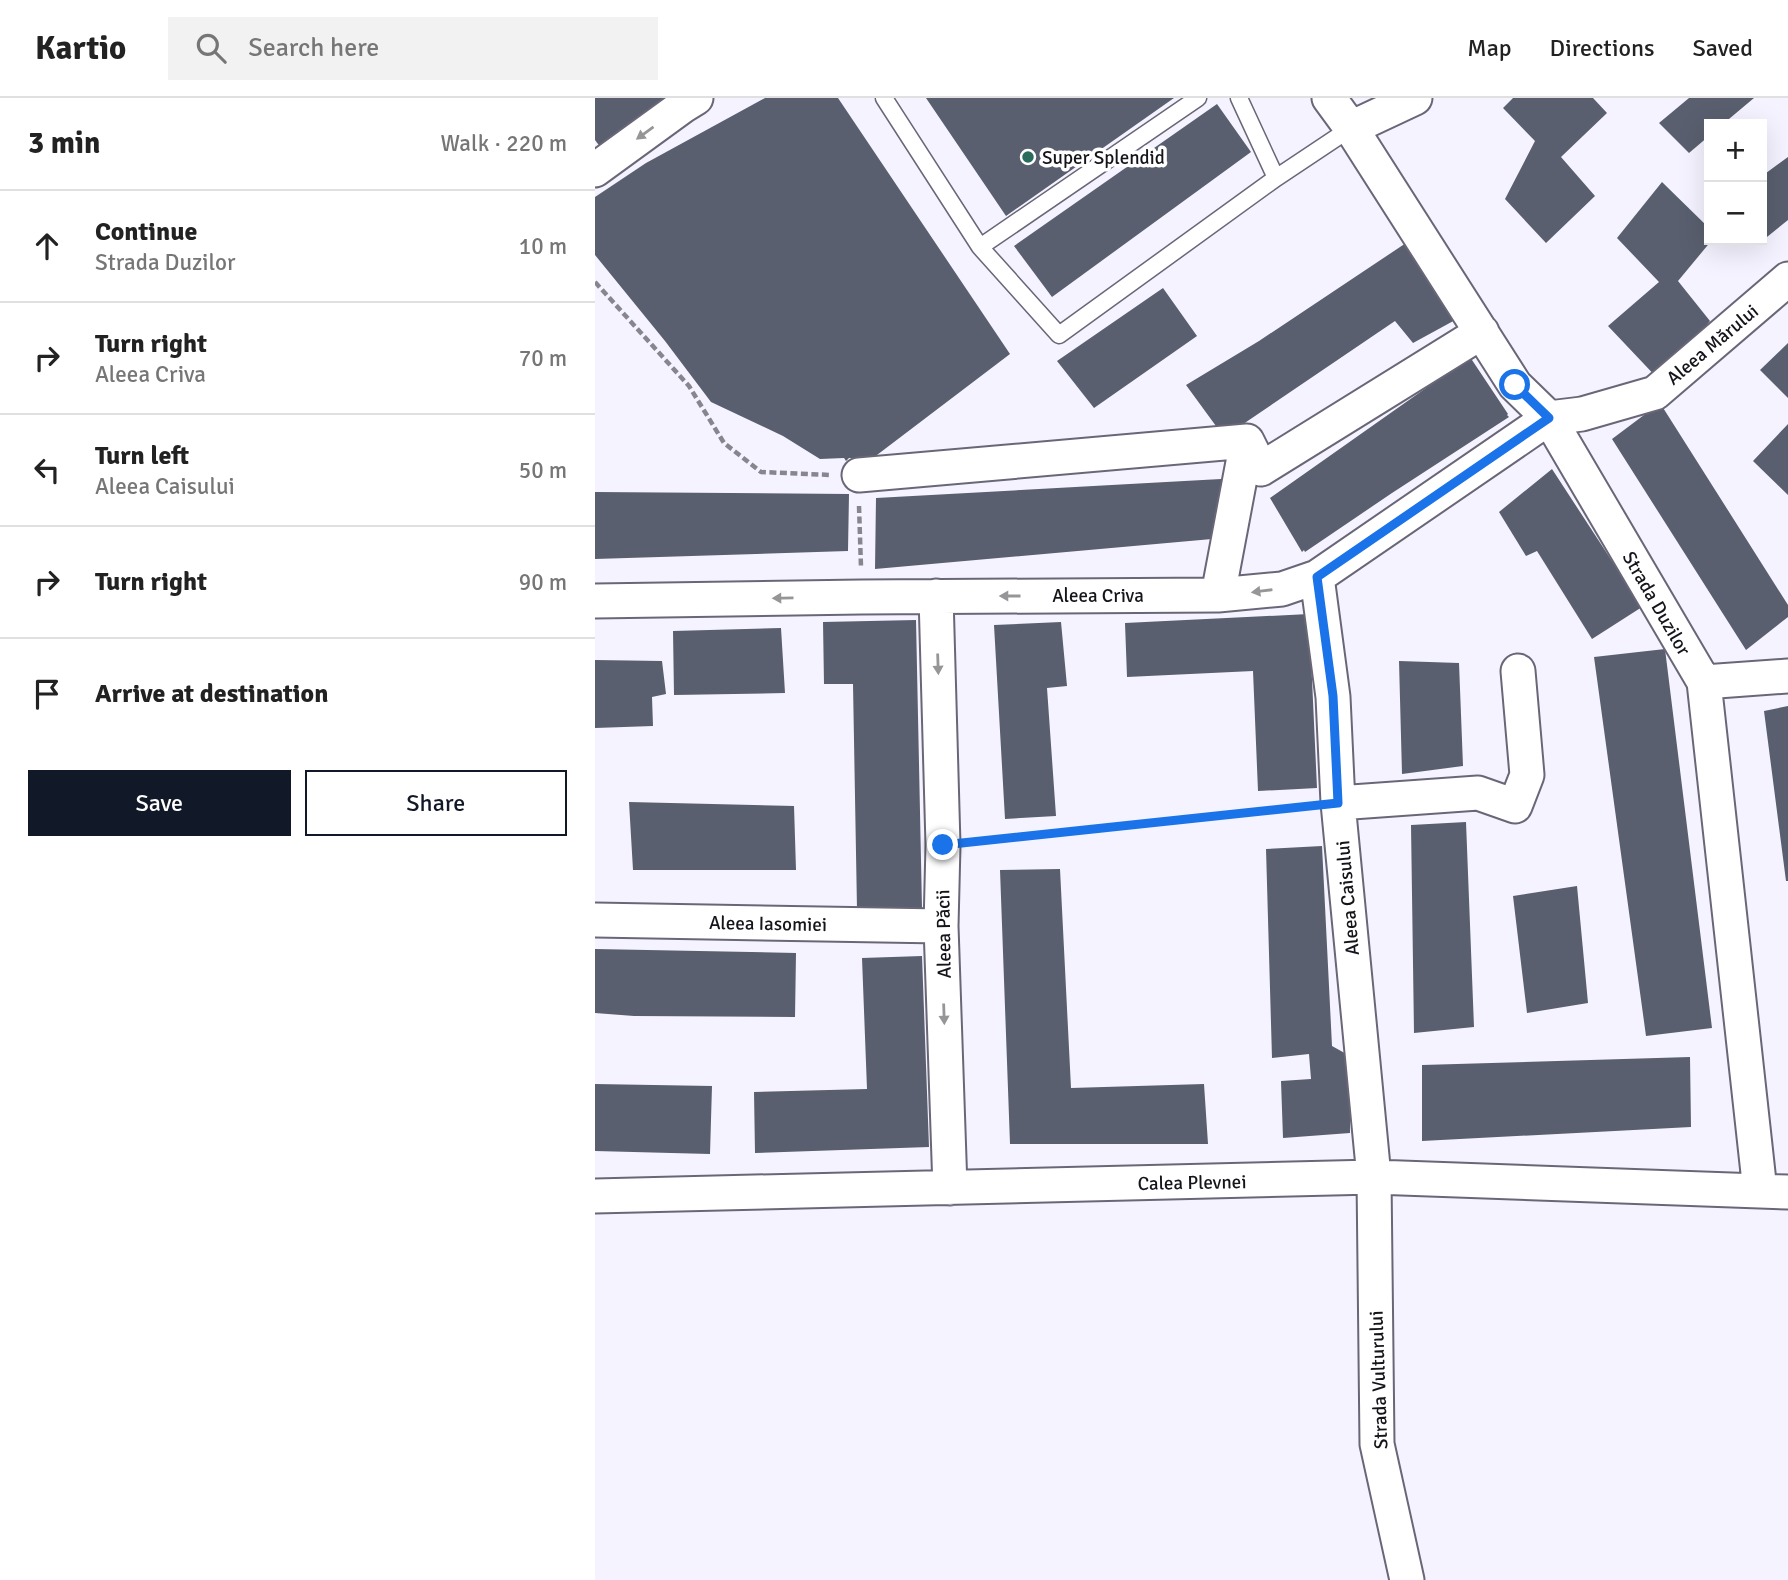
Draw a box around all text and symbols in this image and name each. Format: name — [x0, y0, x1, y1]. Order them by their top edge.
search box — [168, 17, 658, 80]
text: Kartio — [35, 28, 126, 69]
icon: search — [192, 29, 230, 67]
text: Search here — [248, 32, 379, 64]
text: Map — [1467, 33, 1512, 63]
text: Directions — [1550, 33, 1655, 63]
text: Saved — [1693, 33, 1753, 63]
map controls — [1704, 119, 1767, 245]
button: + — [1704, 119, 1767, 182]
text: 3 min — [28, 125, 100, 162]
one-way arrow — [636, 126, 654, 140]
text: Walk · 220 m — [441, 129, 567, 158]
place label: Super Splendid — [1042, 146, 1165, 170]
marker: Super Splendid — [1020, 149, 1036, 165]
button: − — [1704, 182, 1767, 245]
text: Continue — [95, 216, 197, 248]
icon: ahead — [28, 227, 66, 265]
text: 10 m — [519, 232, 567, 261]
text: Strada Duzilor — [95, 248, 236, 277]
street label: Aleea Mărului — [1662, 299, 1764, 390]
text: Turn right — [95, 328, 207, 360]
icon: right — [28, 339, 66, 377]
text: 70 m — [519, 344, 567, 373]
text: Aleea Criva — [95, 360, 206, 389]
route start — [1499, 369, 1530, 400]
text: Turn left — [95, 440, 189, 472]
icon: left — [28, 451, 66, 489]
text: 50 m — [519, 456, 567, 485]
text: Aleea Caisului — [95, 472, 235, 501]
street label: Strada Duzilor — [1617, 547, 1696, 660]
icon: right — [28, 563, 66, 601]
text: Turn right — [95, 566, 207, 598]
text: 90 m — [519, 568, 567, 597]
street label: Aleea Criva — [1052, 584, 1144, 608]
one-way arrow — [1251, 586, 1273, 597]
one-way arrow — [999, 590, 1021, 602]
one-way arrow — [772, 592, 794, 604]
one-way arrow — [932, 654, 943, 676]
icon: arrive — [28, 675, 66, 713]
text: Arrive at destination — [95, 678, 328, 710]
button: Save — [28, 770, 291, 836]
button: Share — [305, 770, 567, 836]
route end — [927, 829, 958, 860]
street label: Aleea Caisului — [1331, 839, 1365, 956]
street label: Aleea Păcii — [931, 889, 957, 979]
street label: Aleea Iasomiei — [709, 911, 827, 937]
one-way arrow — [939, 1004, 950, 1026]
street label: Calea Plevnei — [1137, 1170, 1247, 1196]
street label: Strada Vulturului — [1365, 1310, 1393, 1450]

